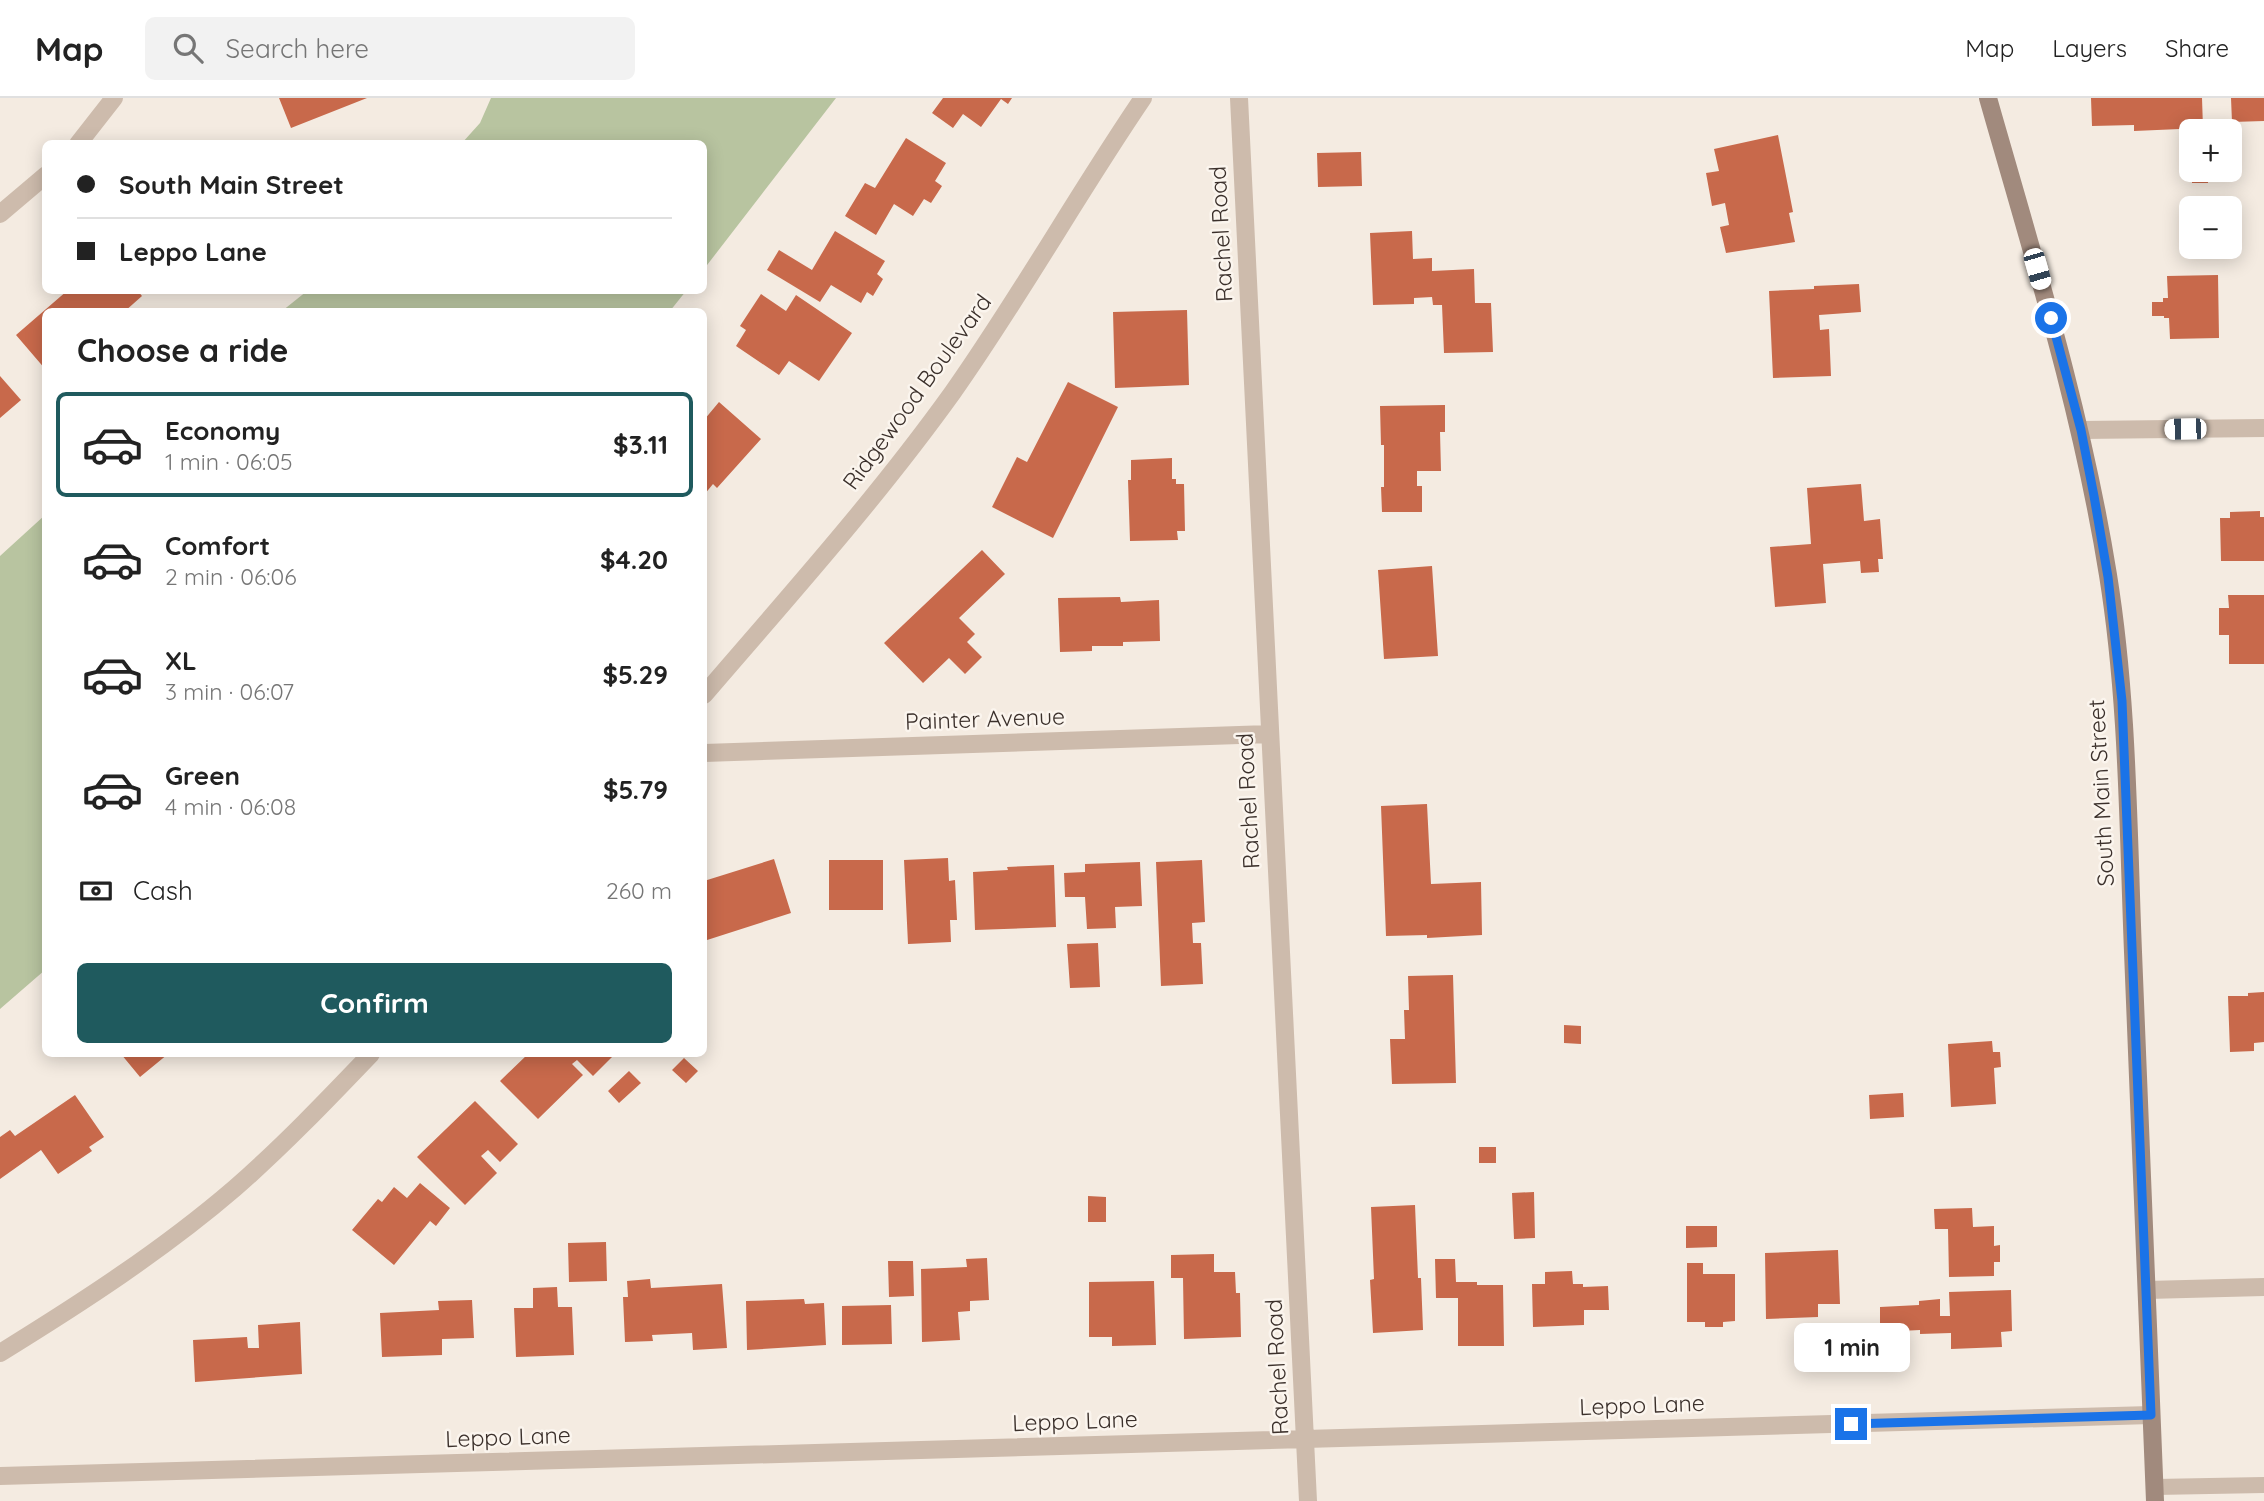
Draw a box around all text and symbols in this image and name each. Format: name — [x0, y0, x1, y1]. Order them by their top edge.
search box — [145, 17, 635, 80]
text: Map — [35, 28, 103, 69]
icon: search — [169, 29, 207, 67]
text: Search here — [225, 32, 369, 65]
text: Map — [1965, 33, 2014, 63]
text: Layers — [2052, 33, 2127, 63]
text: Share — [2165, 33, 2229, 63]
map controls — [2179, 119, 2242, 259]
button: + — [2179, 119, 2242, 182]
street label: Rachel Road — [1202, 165, 1239, 303]
text: South Main Street — [119, 168, 344, 201]
button: − — [2179, 196, 2242, 259]
text: Leppo Lane — [119, 235, 267, 268]
car — [2022, 246, 2053, 292]
street label: Ridgewood Boulevard — [836, 288, 997, 495]
route start — [2035, 302, 2067, 334]
text: Choose a ride — [77, 330, 289, 370]
icon: car — [81, 413, 144, 476]
text: Economy — [165, 414, 280, 447]
car — [2164, 418, 2207, 440]
text: $3.11 — [613, 428, 668, 461]
text: 1 min · 06:05 — [165, 447, 293, 476]
icon: car — [81, 528, 144, 591]
text: Comfort — [165, 529, 270, 562]
text: $4.20 — [600, 543, 668, 576]
text: 2 min · 06:06 — [165, 562, 297, 591]
icon: car — [81, 643, 144, 706]
text: XL — [165, 644, 197, 677]
text: $5.29 — [603, 658, 668, 691]
text: 3 min · 06:07 — [165, 677, 294, 706]
street label: South Main Street — [2081, 699, 2120, 887]
street label: Painter Avenue — [904, 701, 1066, 736]
street label: Rachel Road — [1229, 732, 1266, 870]
icon: car — [81, 758, 144, 821]
text: Green — [165, 759, 240, 792]
text: $5.79 — [603, 773, 668, 806]
text: 4 min · 06:08 — [165, 792, 296, 821]
icon: cash — [77, 872, 115, 910]
text: Cash — [133, 874, 193, 907]
text: 260 m — [606, 876, 672, 905]
button: Confirm — [77, 963, 672, 1043]
street label: Rachel Road — [1258, 1298, 1295, 1436]
callout: 1 min — [1793, 1322, 1909, 1372]
text: 1 min — [1824, 1333, 1880, 1362]
street label: Leppo Lane — [1579, 1388, 1705, 1421]
street label: Leppo Lane — [1012, 1404, 1138, 1437]
route end — [1835, 1408, 1867, 1440]
street label: Leppo Lane — [445, 1420, 571, 1453]

